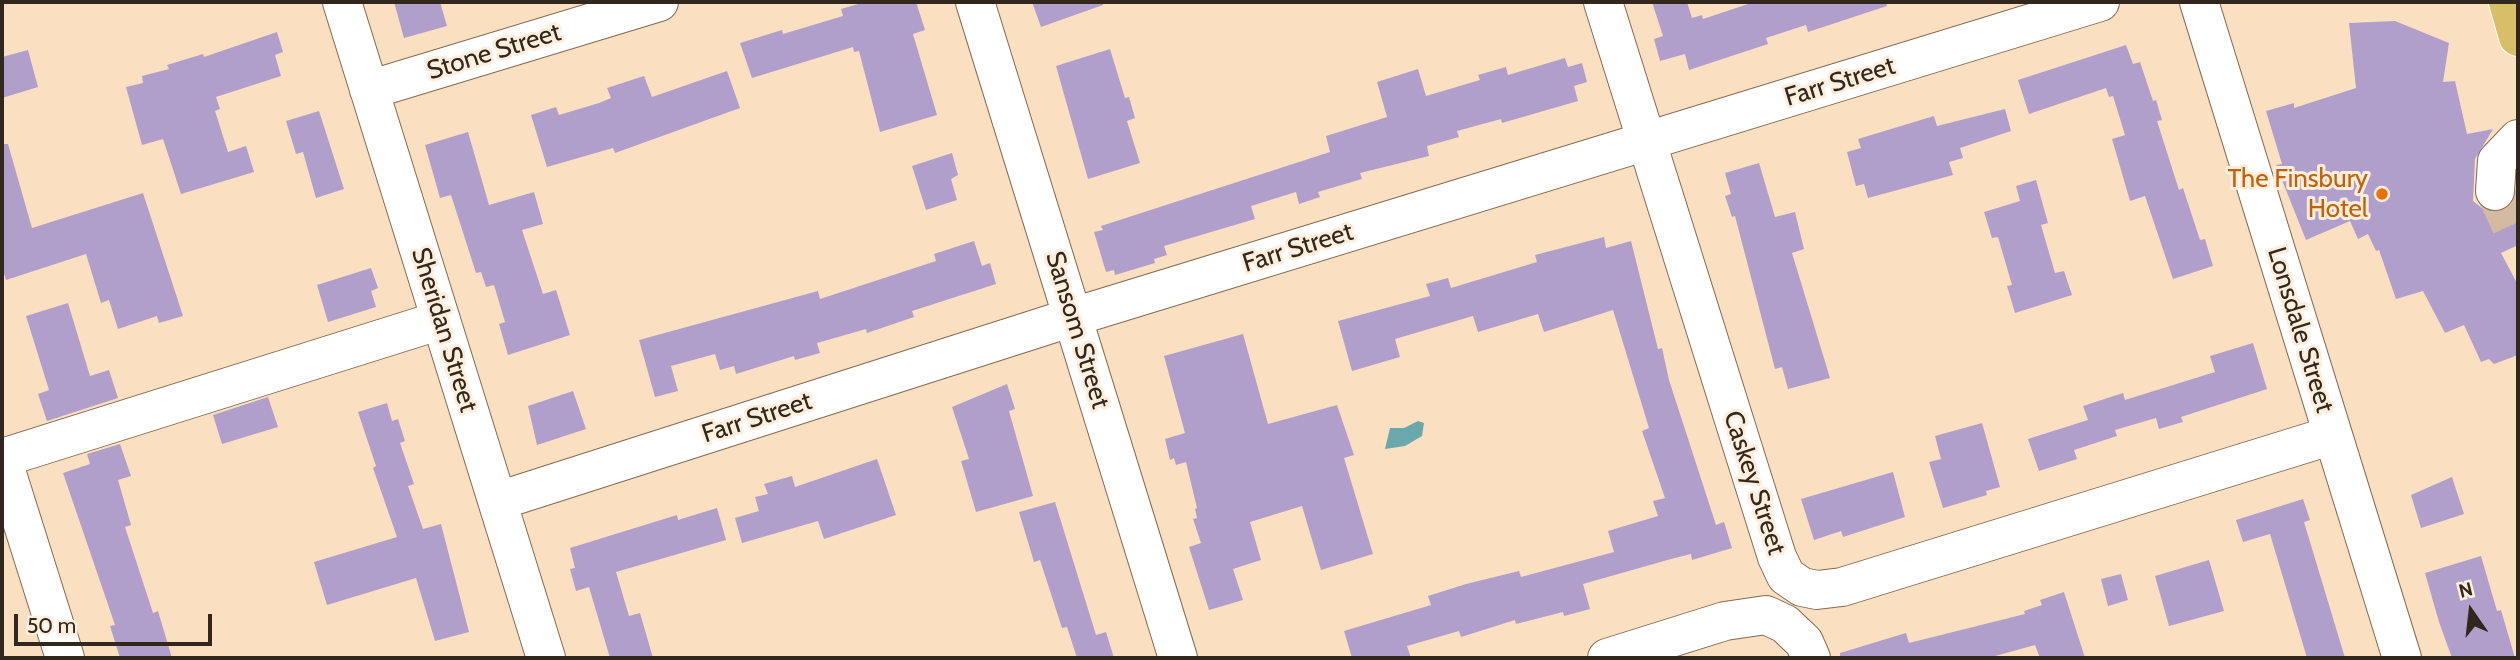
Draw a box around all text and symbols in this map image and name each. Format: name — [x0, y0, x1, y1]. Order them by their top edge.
street label: Stone Street — [423, 17, 565, 87]
street label: Farr Street — [1781, 50, 1899, 114]
place label: The Finsbury Hotel — [2227, 163, 2368, 224]
marker: The Finsbury Hotel — [2374, 186, 2390, 202]
street label: Farr Street — [1239, 216, 1357, 280]
street label: Sheridan Street — [404, 244, 484, 416]
street label: Lonsdale Street — [2260, 244, 2340, 416]
street label: Sansom Street — [1038, 248, 1116, 412]
street label: Farr Street — [698, 386, 816, 450]
street label: Caskey Street — [1716, 407, 1792, 559]
north arrow — [2436, 576, 2506, 646]
text: N — [2456, 577, 2475, 603]
scale bar — [18, 600, 215, 644]
text: 50 m — [27, 613, 76, 638]

